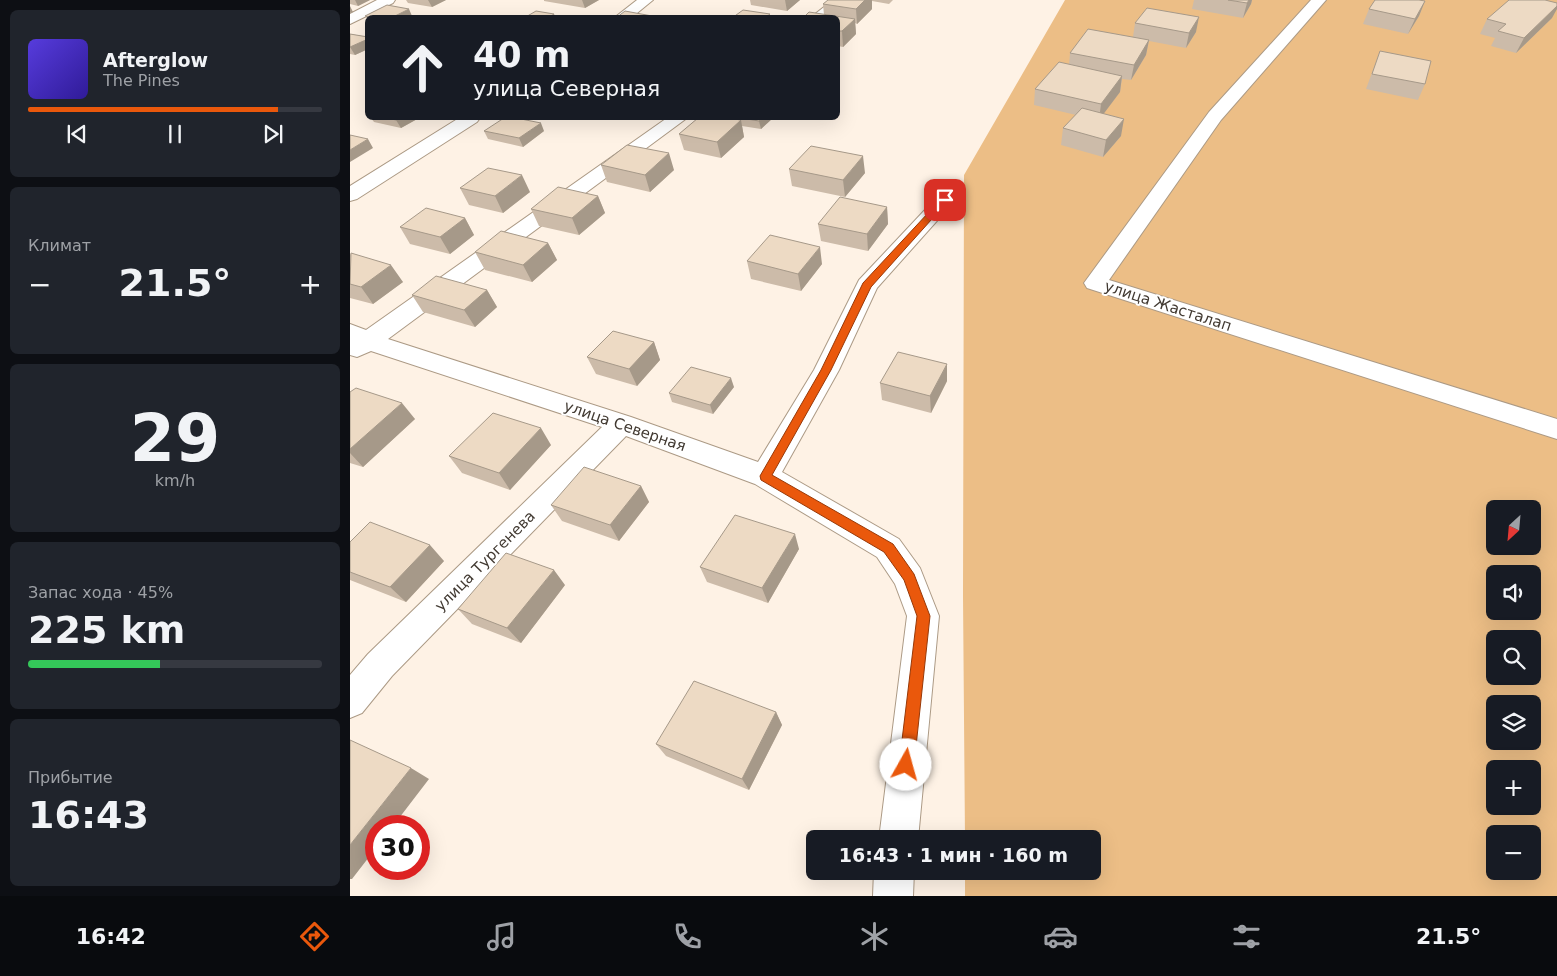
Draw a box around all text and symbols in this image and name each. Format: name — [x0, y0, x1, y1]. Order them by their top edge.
icon: ahead — [390, 35, 455, 100]
text: 40 m — [473, 35, 570, 75]
text: Afterglow — [103, 49, 208, 71]
text: The Pines — [103, 71, 180, 90]
text: улица Северная — [473, 76, 660, 101]
icon: previous — [63, 120, 91, 148]
icon: pause — [161, 120, 189, 148]
icon: next — [259, 120, 287, 148]
pin — [924, 179, 966, 221]
icon: arrive — [931, 186, 959, 214]
text: Климат — [28, 236, 91, 255]
text: 21.5° — [119, 261, 231, 305]
text: − — [28, 268, 51, 301]
text: + — [299, 268, 322, 301]
street label: улица Жасталап — [1102, 277, 1234, 335]
street label: улица Северная — [562, 397, 688, 455]
text: 29 — [130, 401, 220, 476]
text: km/h — [155, 471, 195, 490]
north arrow — [1486, 500, 1541, 555]
map controls — [1486, 500, 1541, 880]
street label: улица Тургенева — [431, 507, 539, 615]
button: sound — [1486, 565, 1541, 620]
text: Запас хода · 45% — [28, 583, 173, 602]
text: 225 km — [28, 608, 185, 652]
button: search — [1486, 630, 1541, 685]
button: layers — [1486, 695, 1541, 750]
position arrow — [879, 738, 931, 790]
button: + — [1486, 760, 1541, 815]
text: Прибытие — [28, 768, 113, 787]
text: 16:43 — [28, 793, 149, 837]
speed limit sign: 30 — [365, 815, 430, 880]
button: − — [1486, 825, 1541, 880]
text: 16:43 · 1 мин · 160 m — [839, 844, 1068, 866]
icon: directions — [297, 919, 332, 954]
icon: music — [484, 919, 519, 954]
icon: phone — [670, 919, 705, 954]
icon: climate — [857, 919, 892, 954]
icon: car — [1043, 919, 1078, 954]
icon: filters — [1229, 919, 1264, 954]
text: 16:42 — [76, 924, 146, 949]
text: 21.5° — [1416, 924, 1481, 949]

